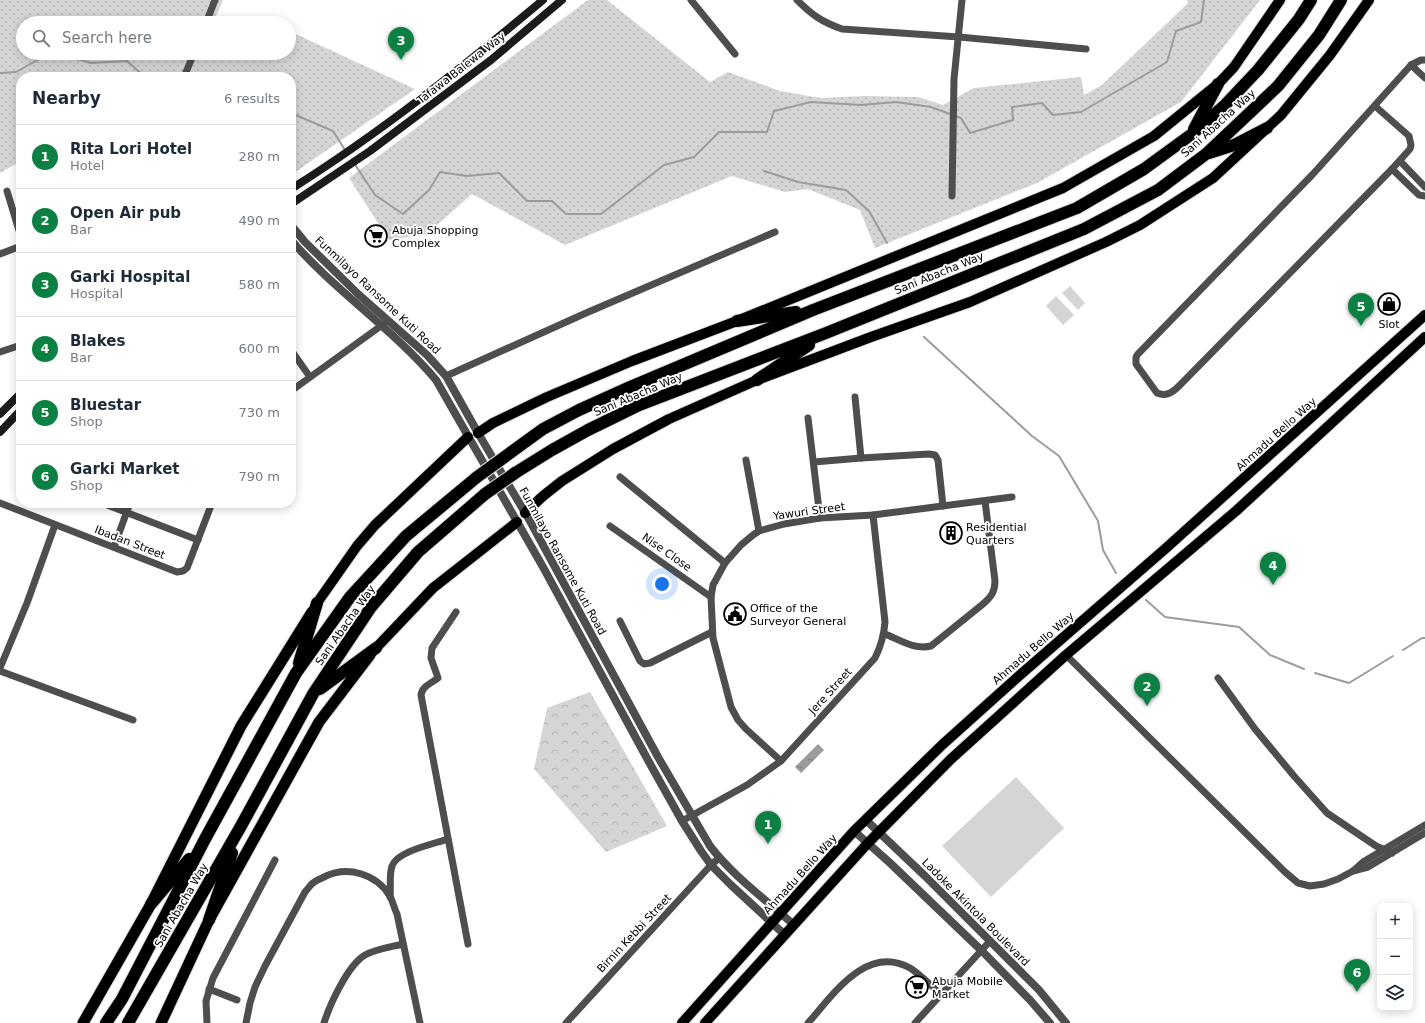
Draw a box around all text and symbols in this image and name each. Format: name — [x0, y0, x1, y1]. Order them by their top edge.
search box — [16, 16, 296, 60]
icon: search — [30, 27, 52, 49]
pin: 3 — [388, 27, 414, 60]
text: Search here — [62, 29, 152, 47]
street label: Tafawa Balewa Way — [414, 30, 508, 107]
street label: Sani Abacha Way — [1179, 86, 1258, 160]
text: Nearby — [32, 88, 101, 108]
text: 6 results — [224, 91, 280, 106]
text: Rita Lori Hotel — [70, 140, 192, 158]
text: 1 — [40, 149, 50, 164]
text: 280 m — [238, 149, 280, 164]
text: Hotel — [70, 158, 104, 173]
text: Open Air pub — [70, 204, 181, 222]
text: 2 — [40, 213, 50, 228]
text: 490 m — [238, 213, 280, 228]
text: Bar — [70, 222, 92, 237]
supermarket icon: Abuja Shopping Complex — [363, 223, 389, 249]
place label: Abuja Shopping Complex — [392, 224, 478, 250]
street label: Funmilayo Ransome Kuti Road — [312, 234, 443, 357]
street label: Sani Abacha Way — [893, 249, 986, 297]
text: Garki Hospital — [70, 268, 190, 286]
text: 3 — [40, 277, 50, 292]
text: 580 m — [238, 277, 280, 292]
text: Hospital — [70, 286, 123, 301]
shop icon: Slot — [1376, 291, 1402, 317]
pin: 5 — [1348, 293, 1374, 326]
place label: Slot — [1378, 318, 1400, 331]
text: Blakes — [70, 332, 125, 350]
text: 4 — [40, 341, 50, 356]
text: 600 m — [238, 341, 280, 356]
text: Bar — [70, 350, 92, 365]
street label: Sani Abacha Way — [592, 370, 685, 419]
street label: Ahmadu Bello Way — [1234, 395, 1319, 474]
text: Bluestar — [70, 396, 141, 414]
text: 5 — [40, 405, 50, 420]
text: 730 m — [238, 405, 280, 420]
text: Shop — [70, 414, 103, 429]
text: Garki Market — [70, 460, 180, 478]
text: 6 — [40, 469, 50, 484]
text: 790 m — [238, 469, 280, 484]
text: Shop — [70, 478, 103, 493]
street label: Funmilayo Ransome Kuti Road — [516, 485, 609, 637]
street label: Yawuri Street — [771, 500, 847, 523]
building icon: Residential Quarters — [938, 520, 964, 546]
place label: Residential Quarters — [966, 521, 1027, 547]
street label: Ibadan Street — [93, 523, 168, 562]
street label: Nise Close — [640, 531, 694, 574]
pin: 4 — [1260, 552, 1286, 585]
your location — [652, 574, 672, 594]
street label: Sani Abacha Way — [313, 582, 378, 668]
public building icon: Office of the Surveyor General — [722, 601, 748, 627]
place label: Office of the Surveyor General — [750, 602, 846, 628]
street label: Ahmadu Bello Way — [990, 609, 1077, 687]
street label: Jere Street — [805, 665, 855, 718]
pin: 2 — [1134, 673, 1160, 706]
pin: 1 — [755, 811, 781, 844]
street label: Ahmadu Bello Way — [761, 831, 840, 917]
street label: Ladoke Akintola Boulevard — [919, 856, 1032, 969]
street label: Sani Abacha Way — [152, 860, 211, 950]
street label: Birnin Kebbi Street — [595, 891, 675, 975]
map controls — [1377, 903, 1413, 1011]
button: + — [1377, 903, 1413, 939]
button: − — [1377, 939, 1413, 975]
pin: 6 — [1344, 959, 1370, 992]
supermarket icon: Abuja Mobile Market — [904, 974, 930, 1000]
place label: Abuja Mobile Market — [932, 975, 1003, 1001]
button: layers — [1377, 975, 1413, 1011]

